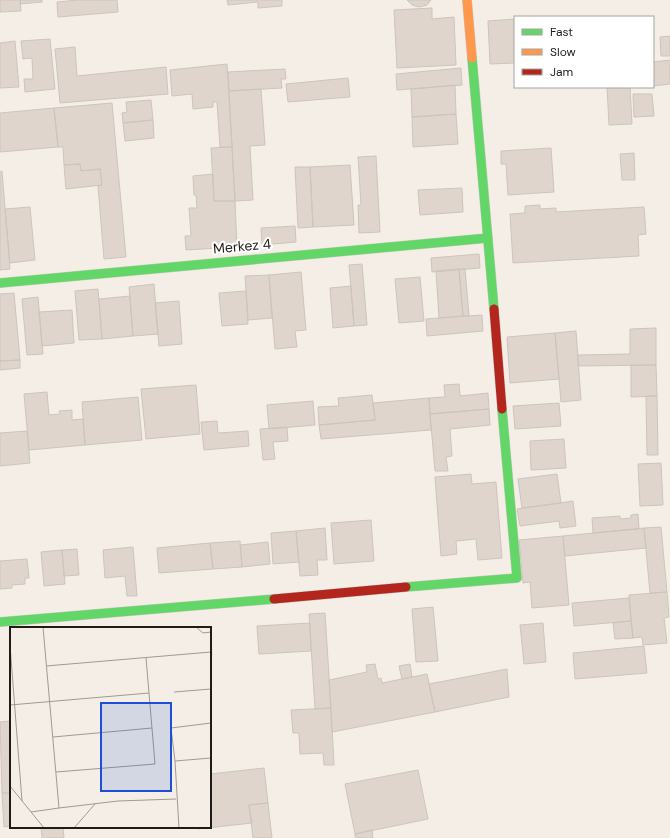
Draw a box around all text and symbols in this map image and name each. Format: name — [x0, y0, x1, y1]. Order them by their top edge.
legend — [514, 16, 654, 88]
text: Fast — [550, 24, 573, 40]
text: Slow — [550, 44, 576, 60]
text: Jam — [550, 64, 573, 80]
street label: Merkez 4 — [212, 234, 272, 257]
inset map — [10, 627, 211, 828]

